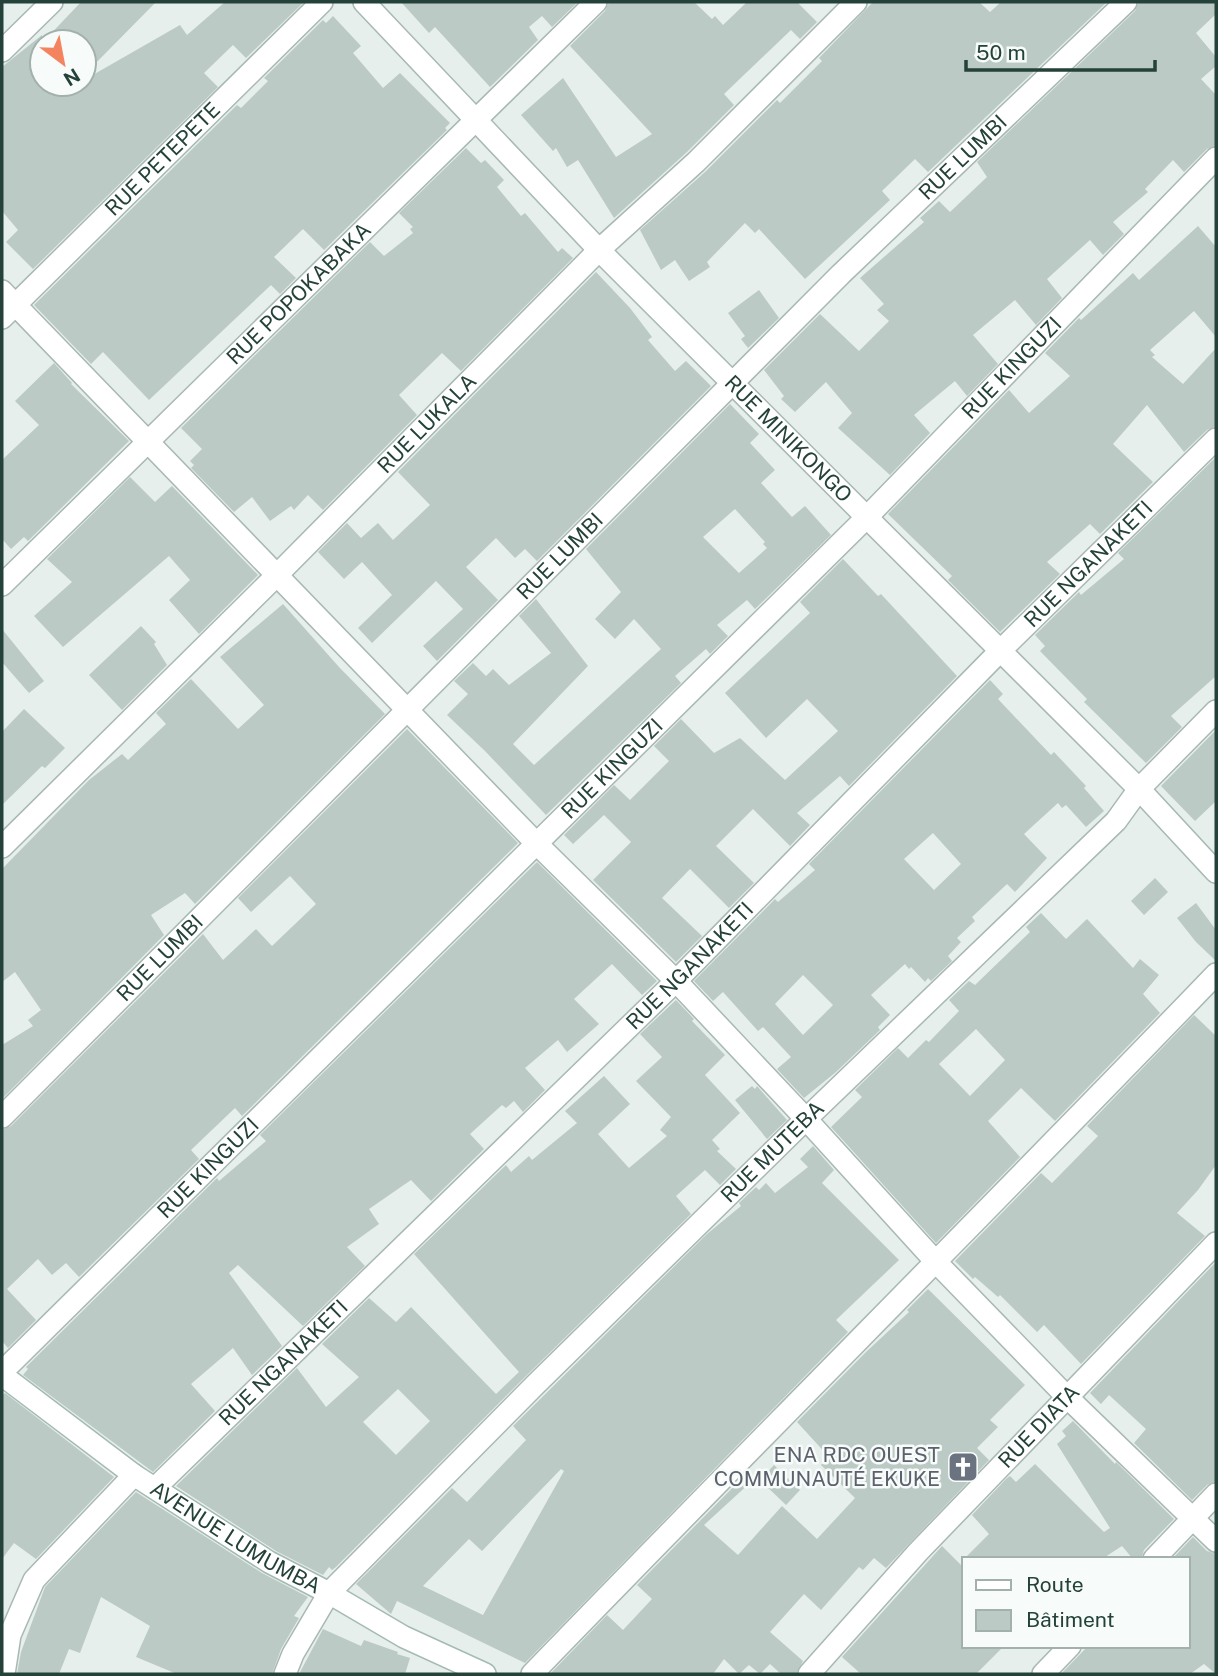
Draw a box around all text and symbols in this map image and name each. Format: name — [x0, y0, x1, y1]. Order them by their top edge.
north arrow — [28, 28, 98, 98]
scale bar — [966, 28, 1155, 72]
text: 50 m — [976, 40, 1026, 65]
text: N — [60, 64, 84, 91]
street label: RUE PETEPETE — [100, 97, 225, 221]
street label: RUE LUMBI — [914, 110, 1012, 205]
street label: RUE POPOKABAKA — [221, 217, 376, 370]
street label: RUE KINGUZI — [956, 311, 1067, 424]
street label: RUE LUKALA — [372, 368, 481, 478]
street label: RUE MINIKONGO — [720, 370, 857, 507]
street label: RUE NGANAKETI — [1019, 495, 1157, 632]
street label: RUE LUMBI — [511, 508, 608, 604]
street label: RUE KINGUZI — [556, 713, 668, 824]
street label: RUE NGANAKETI — [621, 897, 758, 1035]
street label: RUE LUMBI — [111, 909, 208, 1006]
street label: RUE MUTEBA — [715, 1095, 829, 1207]
street label: RUE KINGUZI — [152, 1112, 264, 1223]
street label: RUE NGANAKETI — [214, 1294, 353, 1431]
street label: RUE DIATA — [993, 1379, 1084, 1473]
place label: ENA RDC OUEST COMMUNAUTÉ EKUKE — [714, 1442, 940, 1491]
church icon: ENA RDC OUEST COMMUNAUTÉ EKUKE — [946, 1450, 980, 1484]
street label: AVENUE LUMUMBA — [146, 1476, 325, 1599]
legend — [962, 1557, 1190, 1648]
text: Route — [1026, 1572, 1084, 1597]
text: Bâtiment — [1026, 1607, 1115, 1632]

